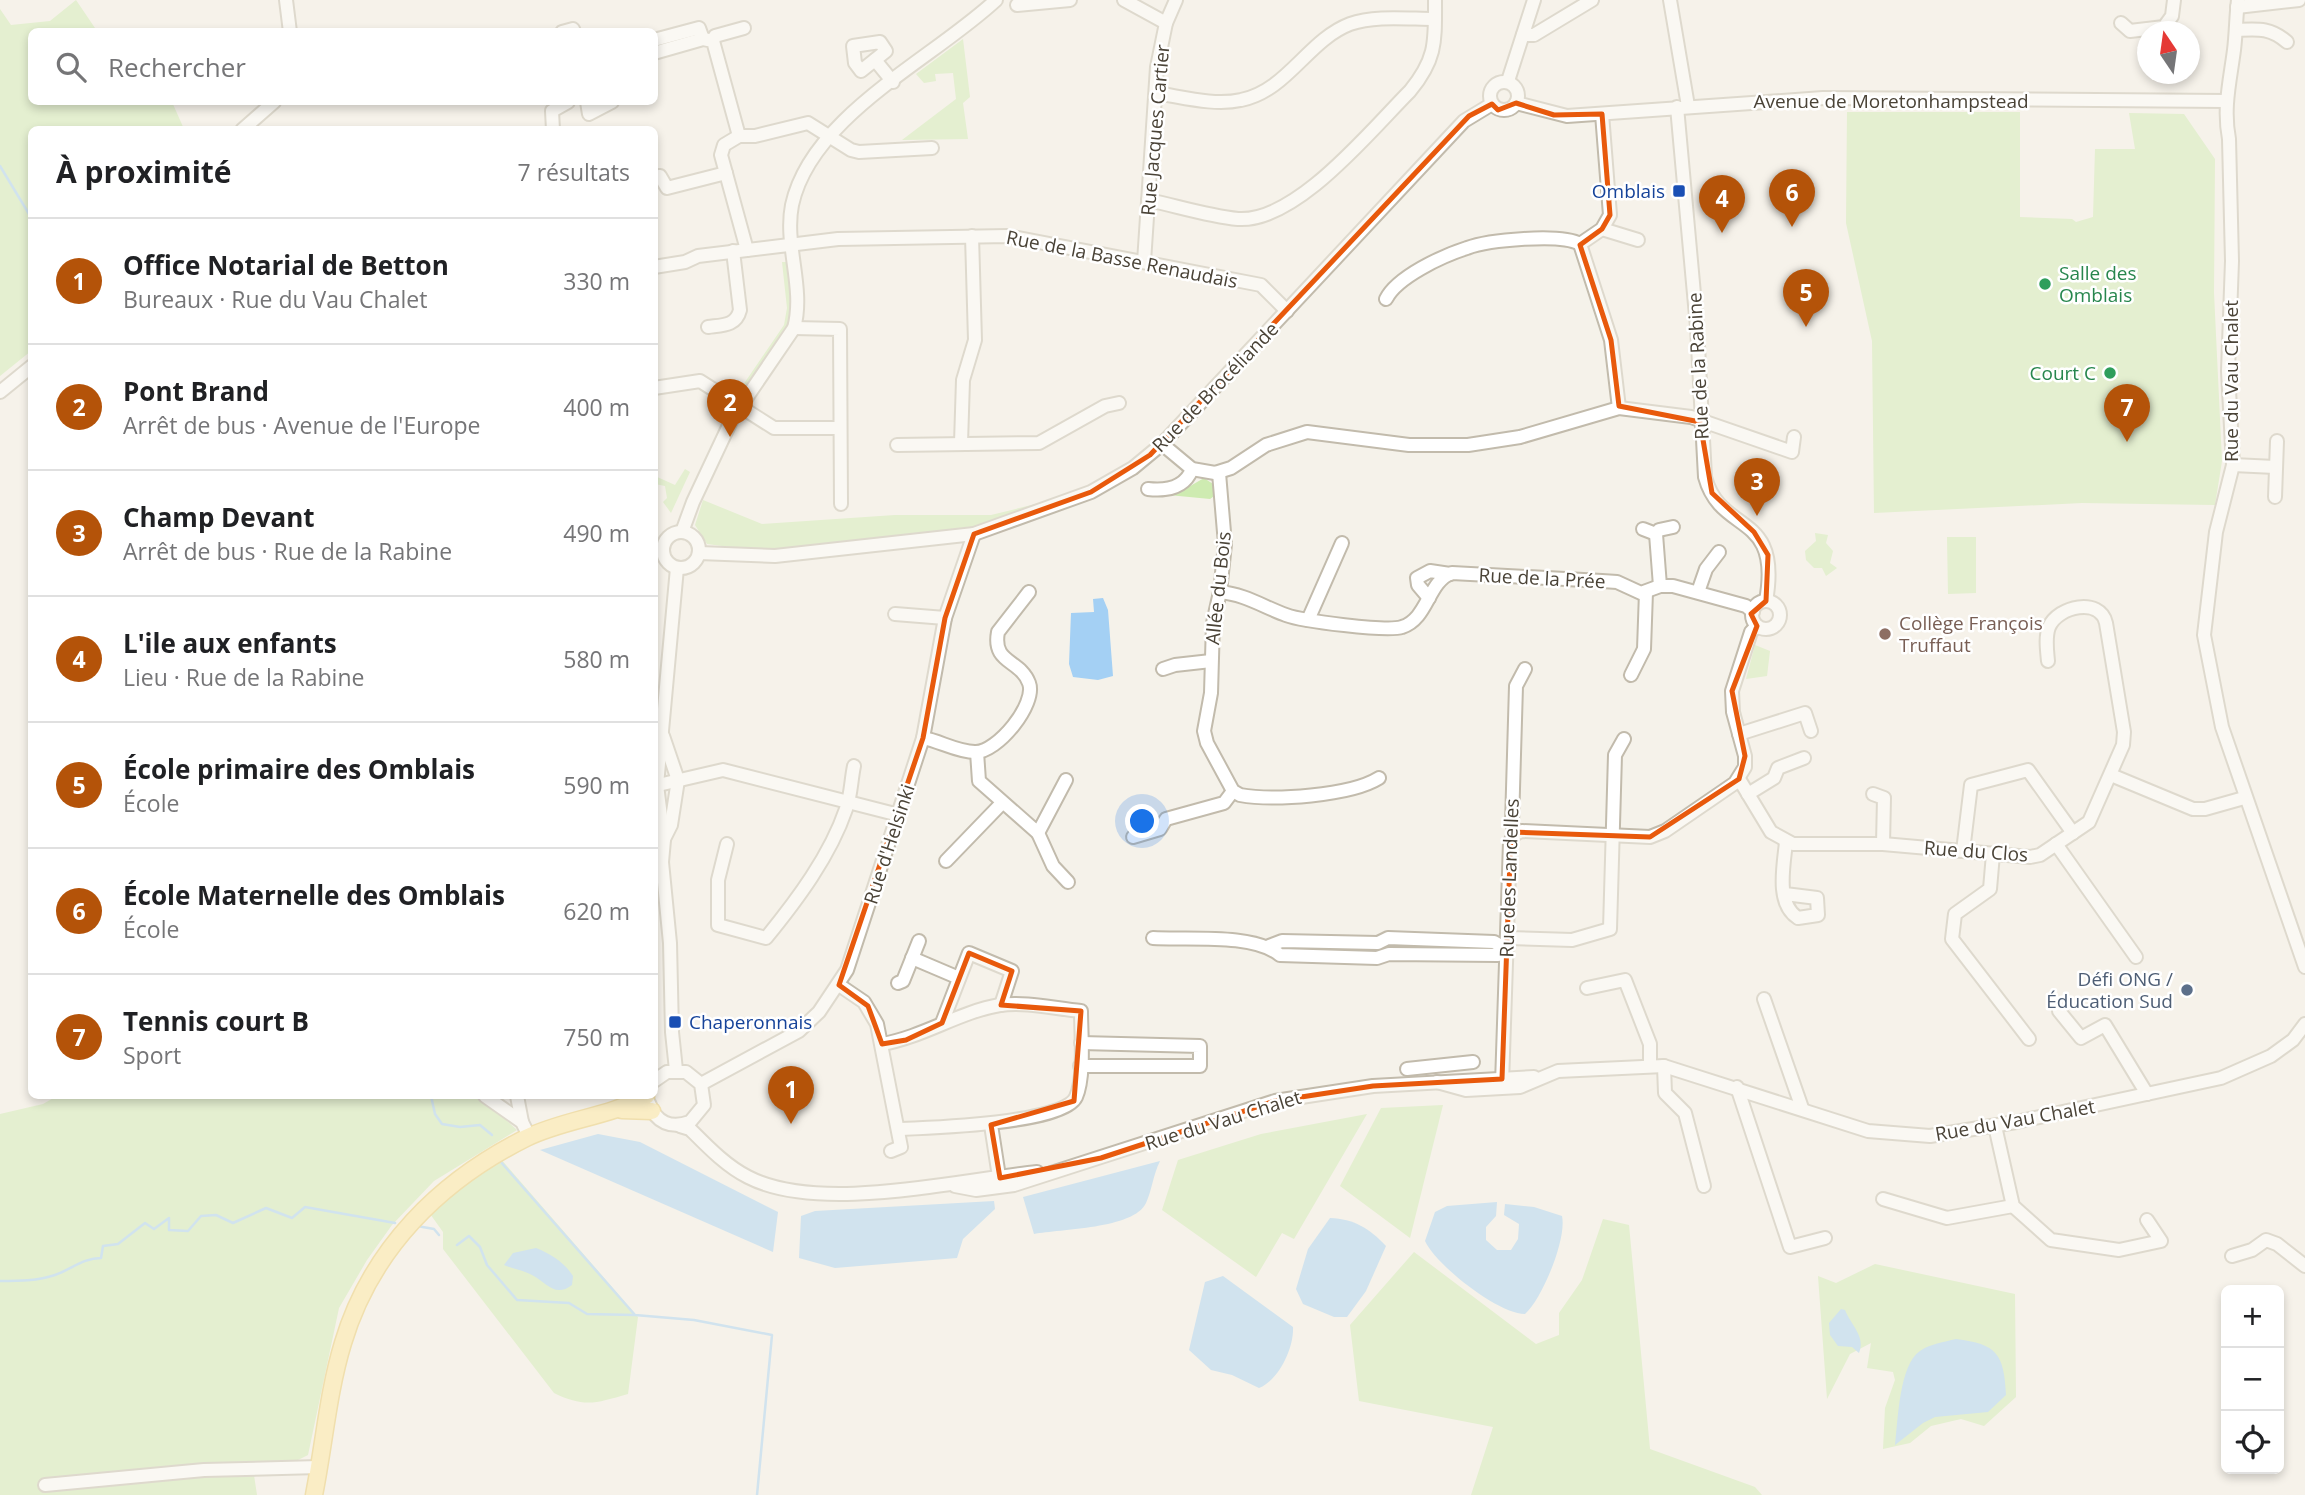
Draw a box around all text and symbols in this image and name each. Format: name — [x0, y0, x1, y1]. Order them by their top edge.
north arrow — [2137, 21, 2200, 84]
search box — [28, 28, 658, 105]
street label: Rue Jacques Cartier — [1135, 43, 1175, 217]
icon: search — [52, 48, 90, 86]
text: Rechercher — [108, 49, 246, 85]
street label: Avenue de Moretonhampstead — [1753, 88, 2029, 114]
text: À proximité — [56, 151, 232, 192]
text: 7 résultats — [518, 156, 630, 188]
pin: 6 — [1769, 169, 1815, 227]
pin: 4 — [1699, 175, 1745, 233]
place label: Omblais — [1592, 178, 1665, 204]
marker: Omblais — [1671, 183, 1687, 199]
street label: Rue de la Basse Renaudais — [1004, 224, 1240, 294]
text: Office Notarial de Betton — [123, 247, 449, 283]
place label: Salle des Omblais — [2059, 260, 2137, 308]
text: 1 — [72, 265, 86, 297]
text: 330 m — [563, 265, 630, 297]
pin: 5 — [1783, 269, 1829, 327]
marker: Salle des Omblais — [2037, 276, 2053, 292]
text: Bureaux · Rue du Vau Chalet — [123, 283, 427, 315]
street label: Rue de la Rabine — [1681, 292, 1715, 440]
street label: Rue du Vau Chalet — [2218, 300, 2244, 462]
street label: Rue de Brocéliande — [1146, 316, 1284, 458]
place label: Court C — [2030, 360, 2096, 386]
marker: Court C — [2102, 365, 2118, 381]
text: Pont Brand — [123, 373, 269, 409]
pin: 2 — [707, 379, 753, 437]
pin: 7 — [2104, 384, 2150, 442]
text: 2 — [72, 391, 86, 423]
text: 400 m — [563, 391, 630, 423]
text: Arrêt de bus · Avenue de l'Europe — [123, 409, 481, 441]
pin: 3 — [1734, 458, 1780, 516]
text: Champ Devant — [123, 499, 315, 535]
text: 3 — [72, 517, 86, 549]
text: 490 m — [563, 517, 630, 549]
street label: Allée du Bois — [1199, 530, 1237, 646]
text: Arrêt de bus · Rue de la Rabine — [123, 535, 452, 567]
street label: Rue de la Prée — [1478, 562, 1606, 594]
place label: Collège François Truffaut — [1899, 610, 2043, 658]
text: L'ile aux enfants — [123, 625, 337, 661]
marker: Collège François Truffaut — [1877, 626, 1893, 642]
text: 4 — [72, 643, 86, 675]
text: 580 m — [563, 643, 630, 675]
text: Lieu · Rue de la Rabine — [123, 661, 364, 693]
text: École primaire des Omblais — [123, 751, 475, 787]
text: 5 — [72, 769, 86, 801]
text: 590 m — [563, 769, 630, 801]
street label: Rue d'Helsinki — [857, 781, 921, 907]
text: École — [123, 787, 179, 819]
street label: Rue des Landelles — [1493, 798, 1525, 958]
your location — [1125, 804, 1159, 838]
street label: Rue du Clos — [1923, 834, 2029, 868]
text: École Maternelle des Omblais — [123, 877, 505, 913]
text: 6 — [72, 895, 86, 927]
text: 620 m — [563, 895, 630, 927]
text: École — [123, 913, 179, 945]
place label: Défi ONG / Éducation Sud — [2046, 966, 2173, 1014]
marker: Défi ONG / Éducation Sud — [2179, 982, 2195, 998]
text: Tennis court B — [123, 1003, 309, 1039]
place label: Chaperonnais — [689, 1009, 812, 1035]
marker: Chaperonnais — [667, 1014, 683, 1030]
text: 7 — [72, 1021, 86, 1053]
text: 750 m — [563, 1021, 630, 1053]
text: Sport — [123, 1039, 181, 1071]
pin: 1 — [768, 1066, 814, 1124]
street label: Rue du Vau Chalet — [1142, 1084, 1305, 1156]
street label: Rue du Vau Chalet — [1933, 1093, 2097, 1147]
map controls — [2221, 1285, 2284, 1474]
button: + — [2221, 1285, 2284, 1348]
button: − — [2221, 1348, 2284, 1411]
button: locate — [2221, 1411, 2284, 1474]

